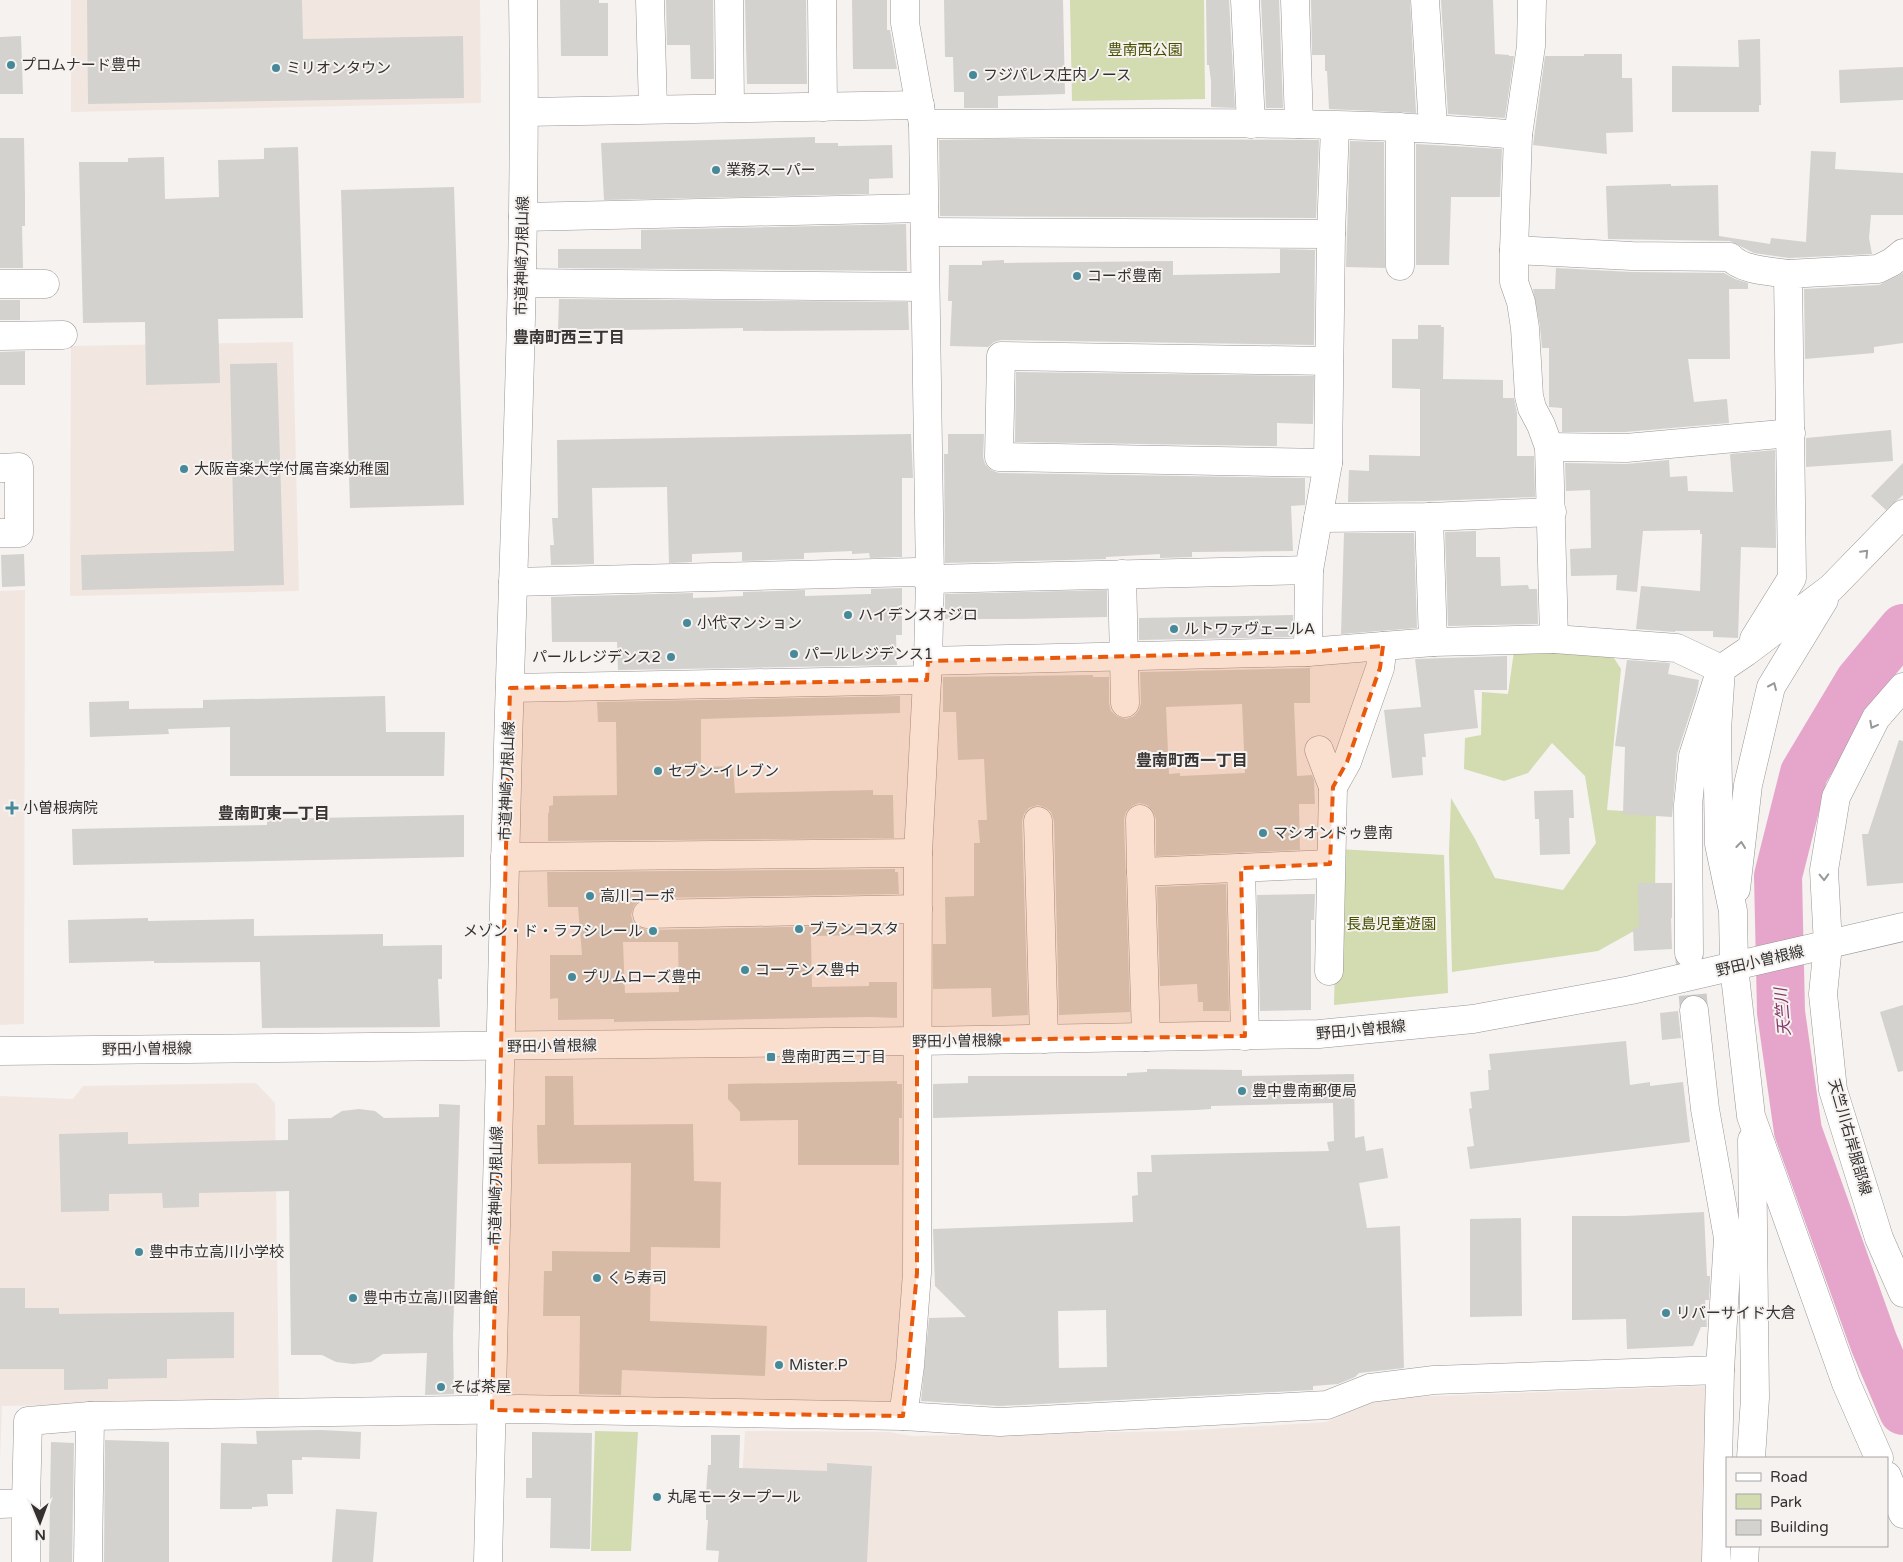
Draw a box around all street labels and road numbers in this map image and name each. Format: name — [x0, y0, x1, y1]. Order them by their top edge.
street label: 市道神崎刀根山線 — [512, 196, 532, 316]
street label: 市道神崎刀根山線 — [496, 721, 518, 841]
street label: 野田小曽根線 — [1714, 942, 1806, 980]
street label: 野田小曽根線 — [1315, 1017, 1407, 1043]
street label: 野田小曽根線 — [912, 1031, 1002, 1051]
street label: 野田小曽根線 — [507, 1036, 597, 1056]
street label: 野田小曽根線 — [102, 1039, 192, 1059]
street label: 天竺川右岸服部線 — [1825, 1077, 1875, 1197]
street label: 市道神崎刀根山線 — [486, 1126, 506, 1246]

